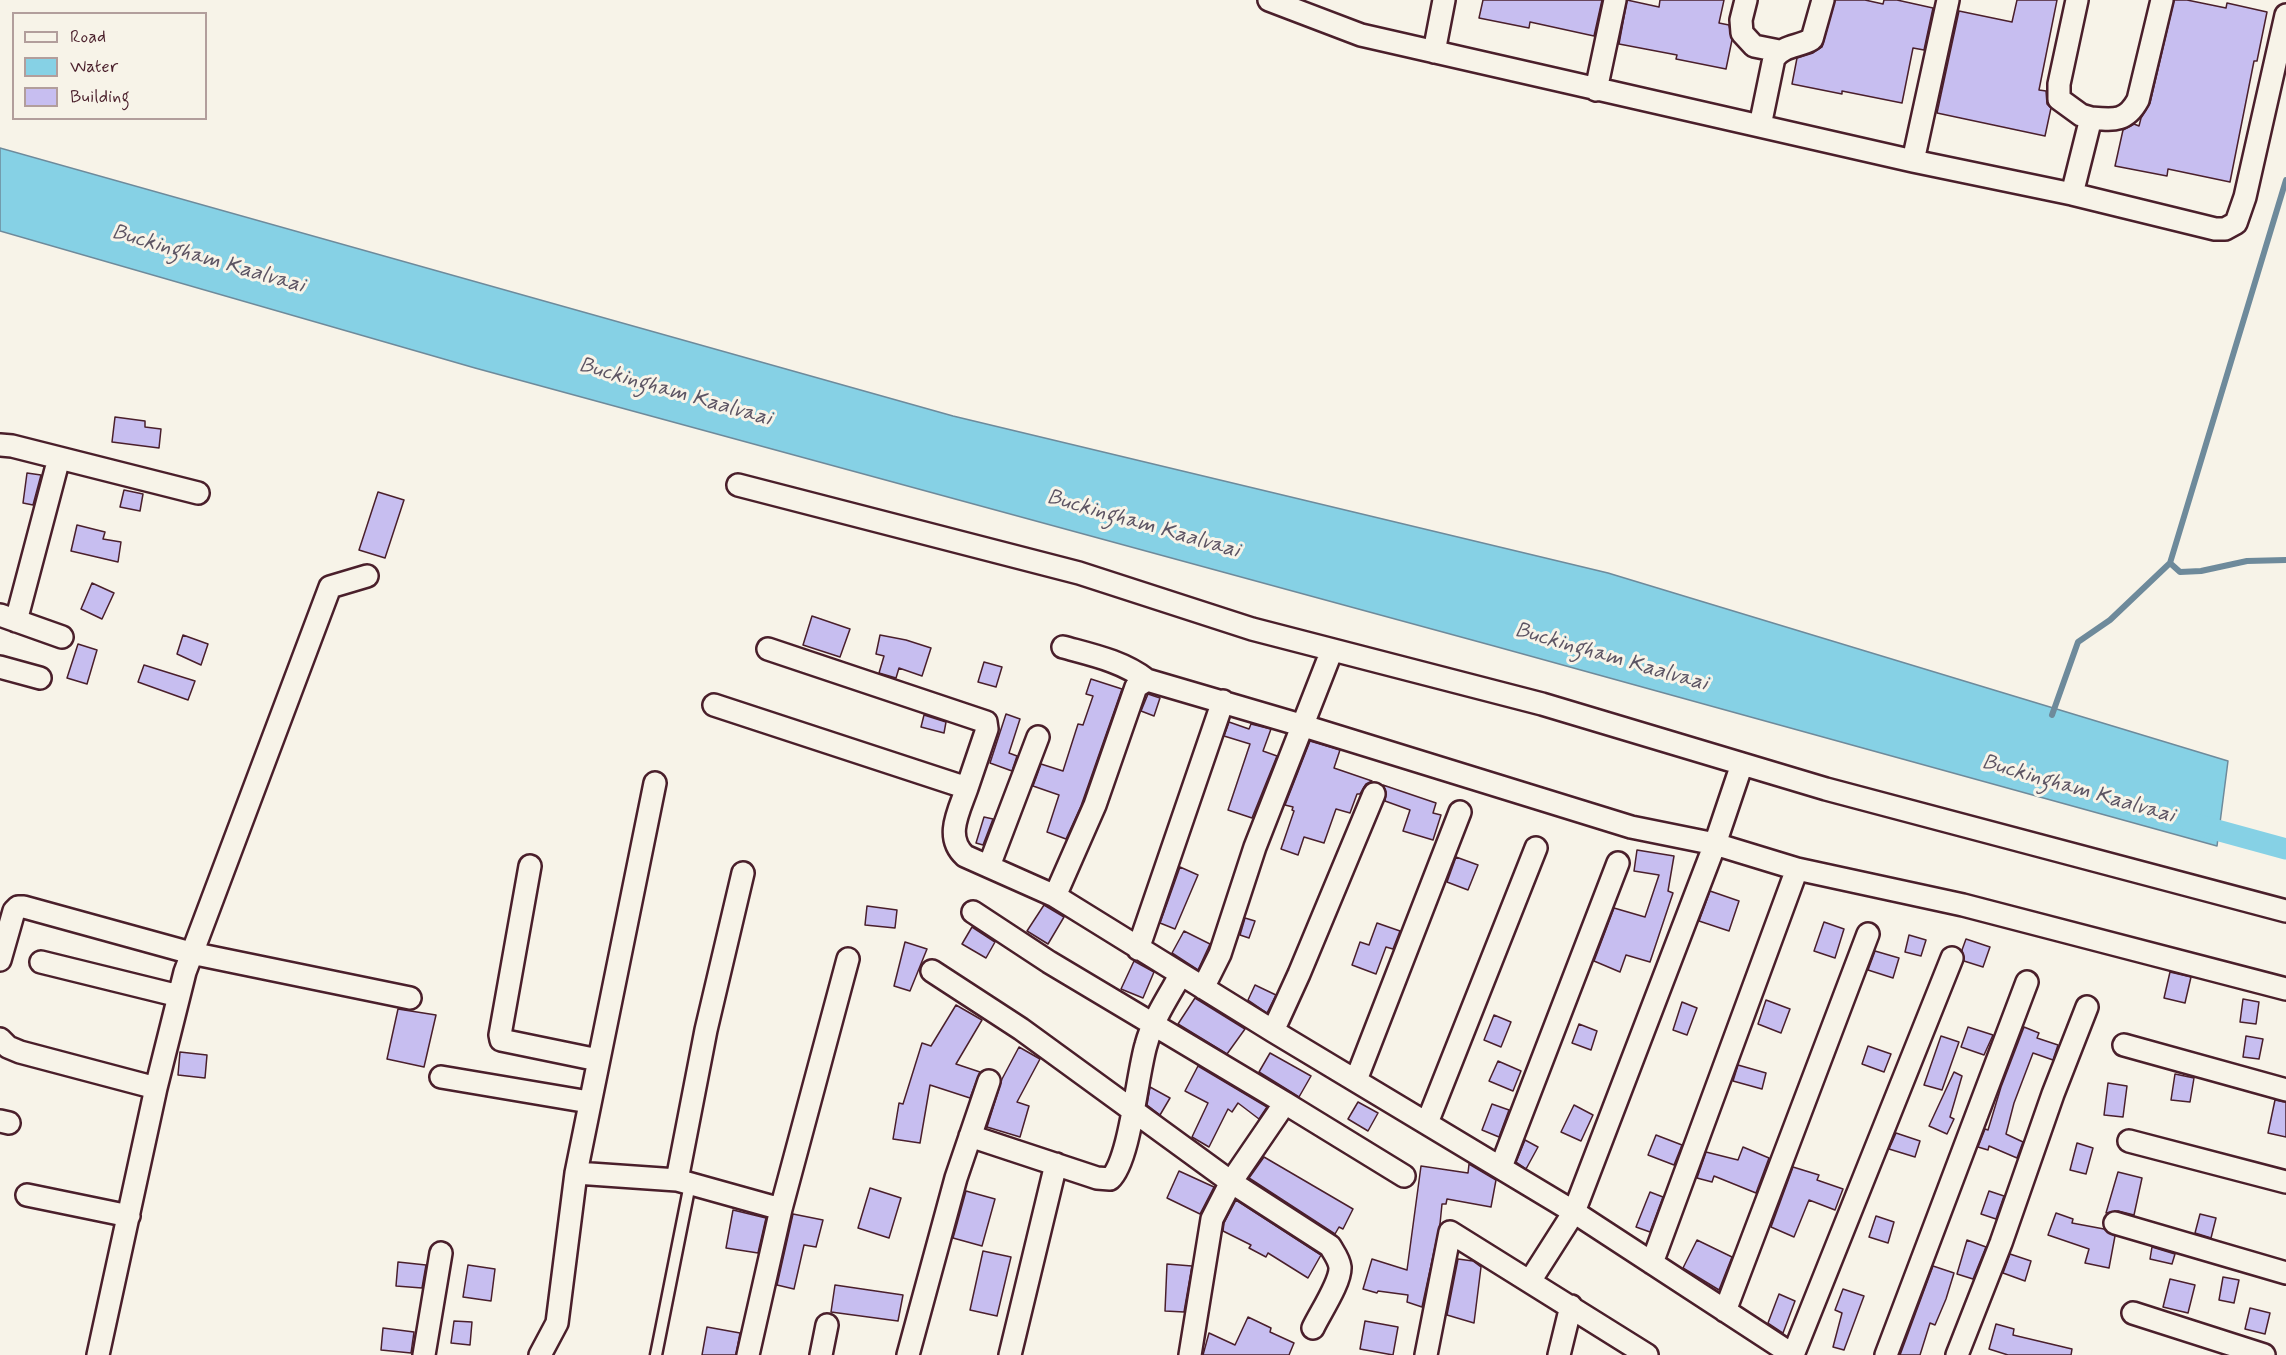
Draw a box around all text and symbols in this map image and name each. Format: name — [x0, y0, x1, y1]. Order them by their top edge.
legend — [12, 12, 207, 120]
text: Road — [70, 25, 106, 49]
text: Water — [70, 55, 118, 79]
text: Building — [70, 85, 130, 109]
water label: Buckingham Kaalvaai — [108, 220, 308, 300]
water label: Buckingham Kaalvaai — [575, 353, 775, 433]
water label: Buckingham Kaalvaai — [1043, 485, 1243, 565]
water label: Buckingham Kaalvaai — [1511, 618, 1711, 698]
water label: Buckingham Kaalvaai — [1978, 750, 2178, 830]

